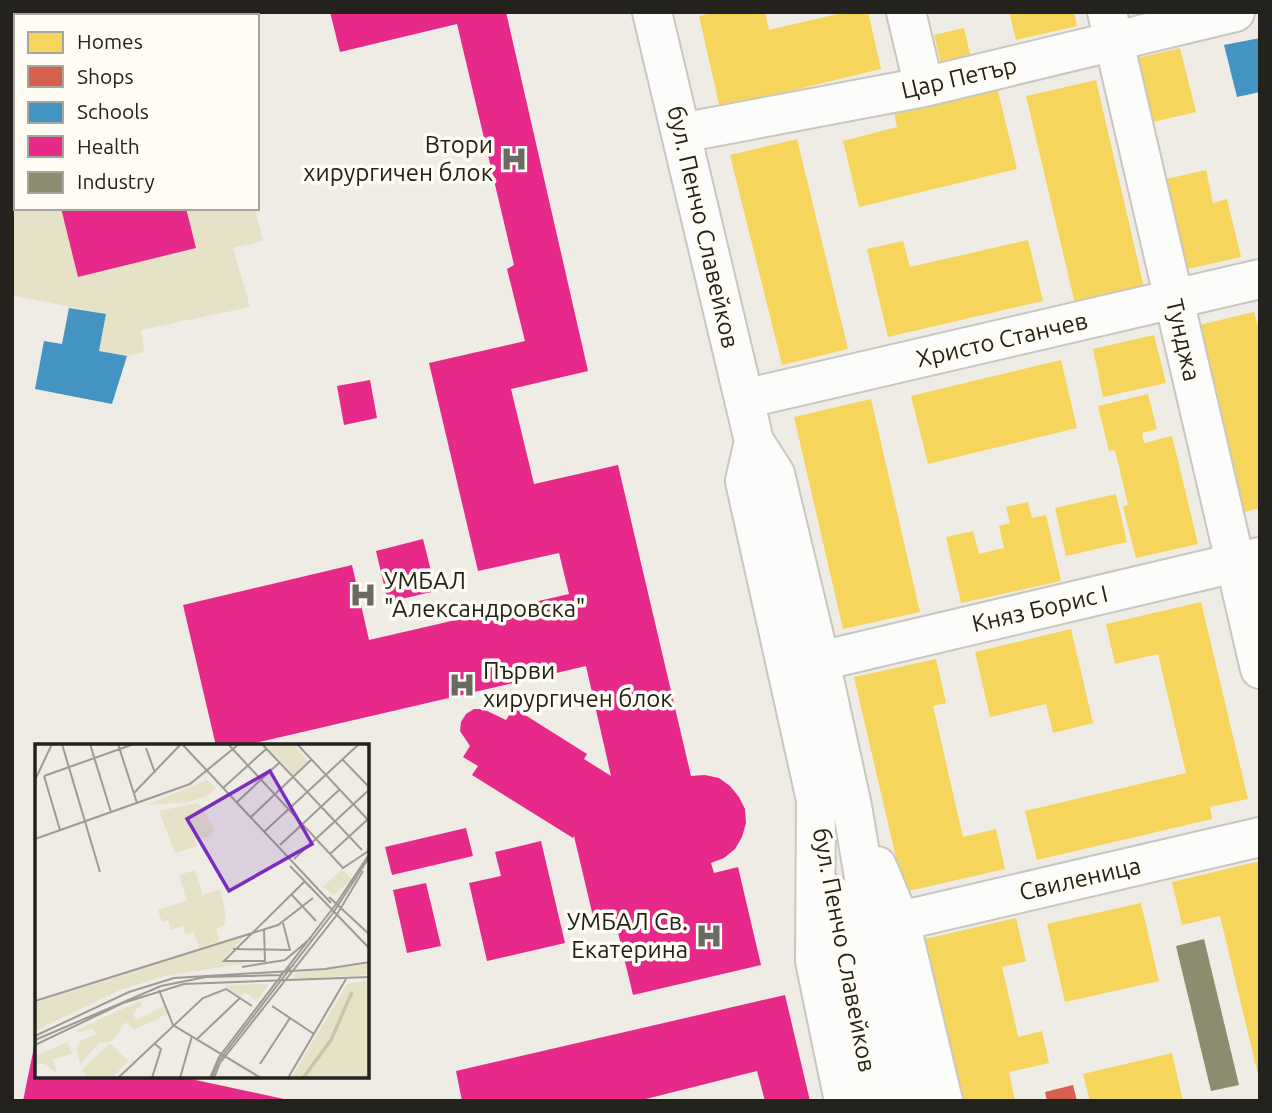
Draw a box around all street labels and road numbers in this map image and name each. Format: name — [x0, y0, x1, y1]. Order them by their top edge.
street label: Цар Петър — [898, 51, 1019, 104]
street label: бул. Пенчо Славейков — [662, 103, 745, 351]
street label: Тунджа — [1161, 296, 1206, 384]
street label: Христо Станчев — [914, 307, 1090, 372]
street label: Княз Борис I — [969, 580, 1110, 637]
street label: бул. Пенчо Славейков — [808, 826, 881, 1074]
street label: Свиленица — [1016, 851, 1143, 906]

